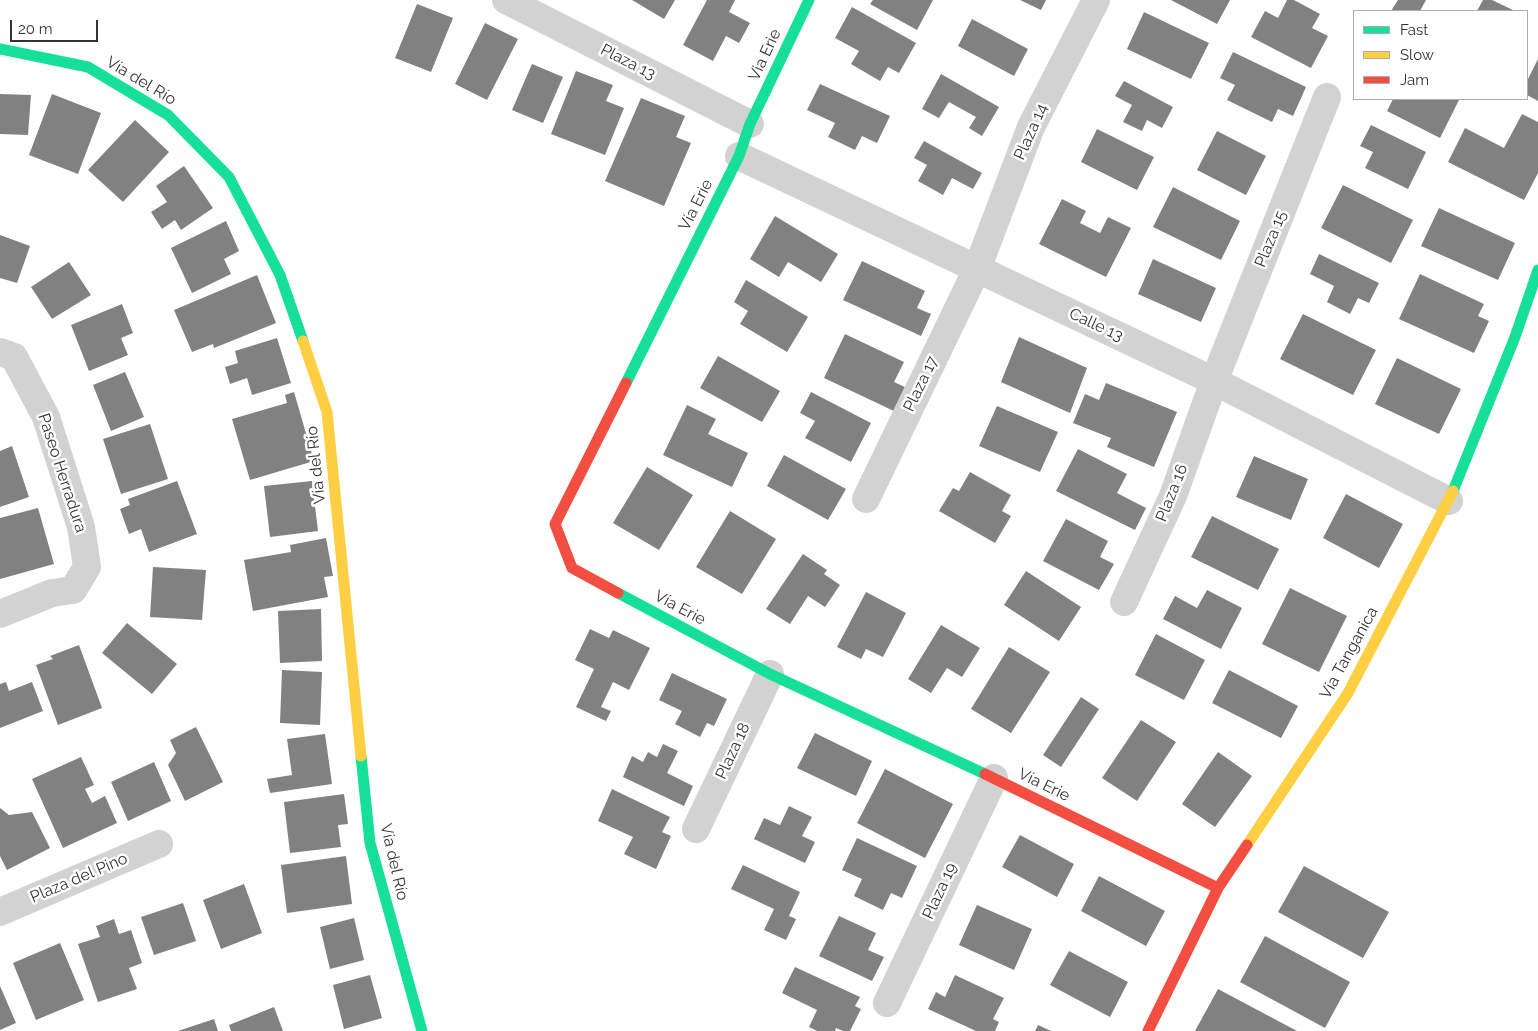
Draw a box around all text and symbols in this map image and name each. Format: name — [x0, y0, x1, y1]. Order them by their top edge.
scale bar — [12, 10, 100, 42]
legend — [1353, 10, 1528, 100]
text: 20 m — [18, 20, 53, 38]
text: Fast — [1400, 21, 1428, 39]
street label: Via Erie — [745, 26, 785, 84]
street label: Plaza 13 — [597, 40, 659, 84]
text: Slow — [1400, 46, 1434, 64]
street label: Vía del Río — [102, 53, 180, 109]
text: Jam — [1400, 71, 1429, 89]
street label: Plaza 14 — [1010, 101, 1052, 163]
street label: Vía Erie — [675, 176, 717, 234]
street label: Plaza 15 — [1251, 208, 1291, 270]
street label: Calle 13 — [1066, 304, 1126, 346]
street label: Plaza 17 — [899, 353, 943, 415]
street label: Paseo Herradura — [34, 411, 90, 535]
street label: Vía del Río — [302, 425, 330, 505]
street label: Plaza 16 — [1152, 461, 1192, 525]
street label: Vía Erie — [651, 587, 709, 629]
street label: Vía Tanganica — [1316, 604, 1382, 702]
street label: Plaza 18 — [712, 720, 754, 782]
street label: Vía Erie — [1015, 764, 1073, 806]
street label: Vía del Río — [376, 822, 412, 902]
street label: Plaza del Pino — [27, 849, 131, 907]
street label: Plaza 19 — [919, 860, 961, 922]

